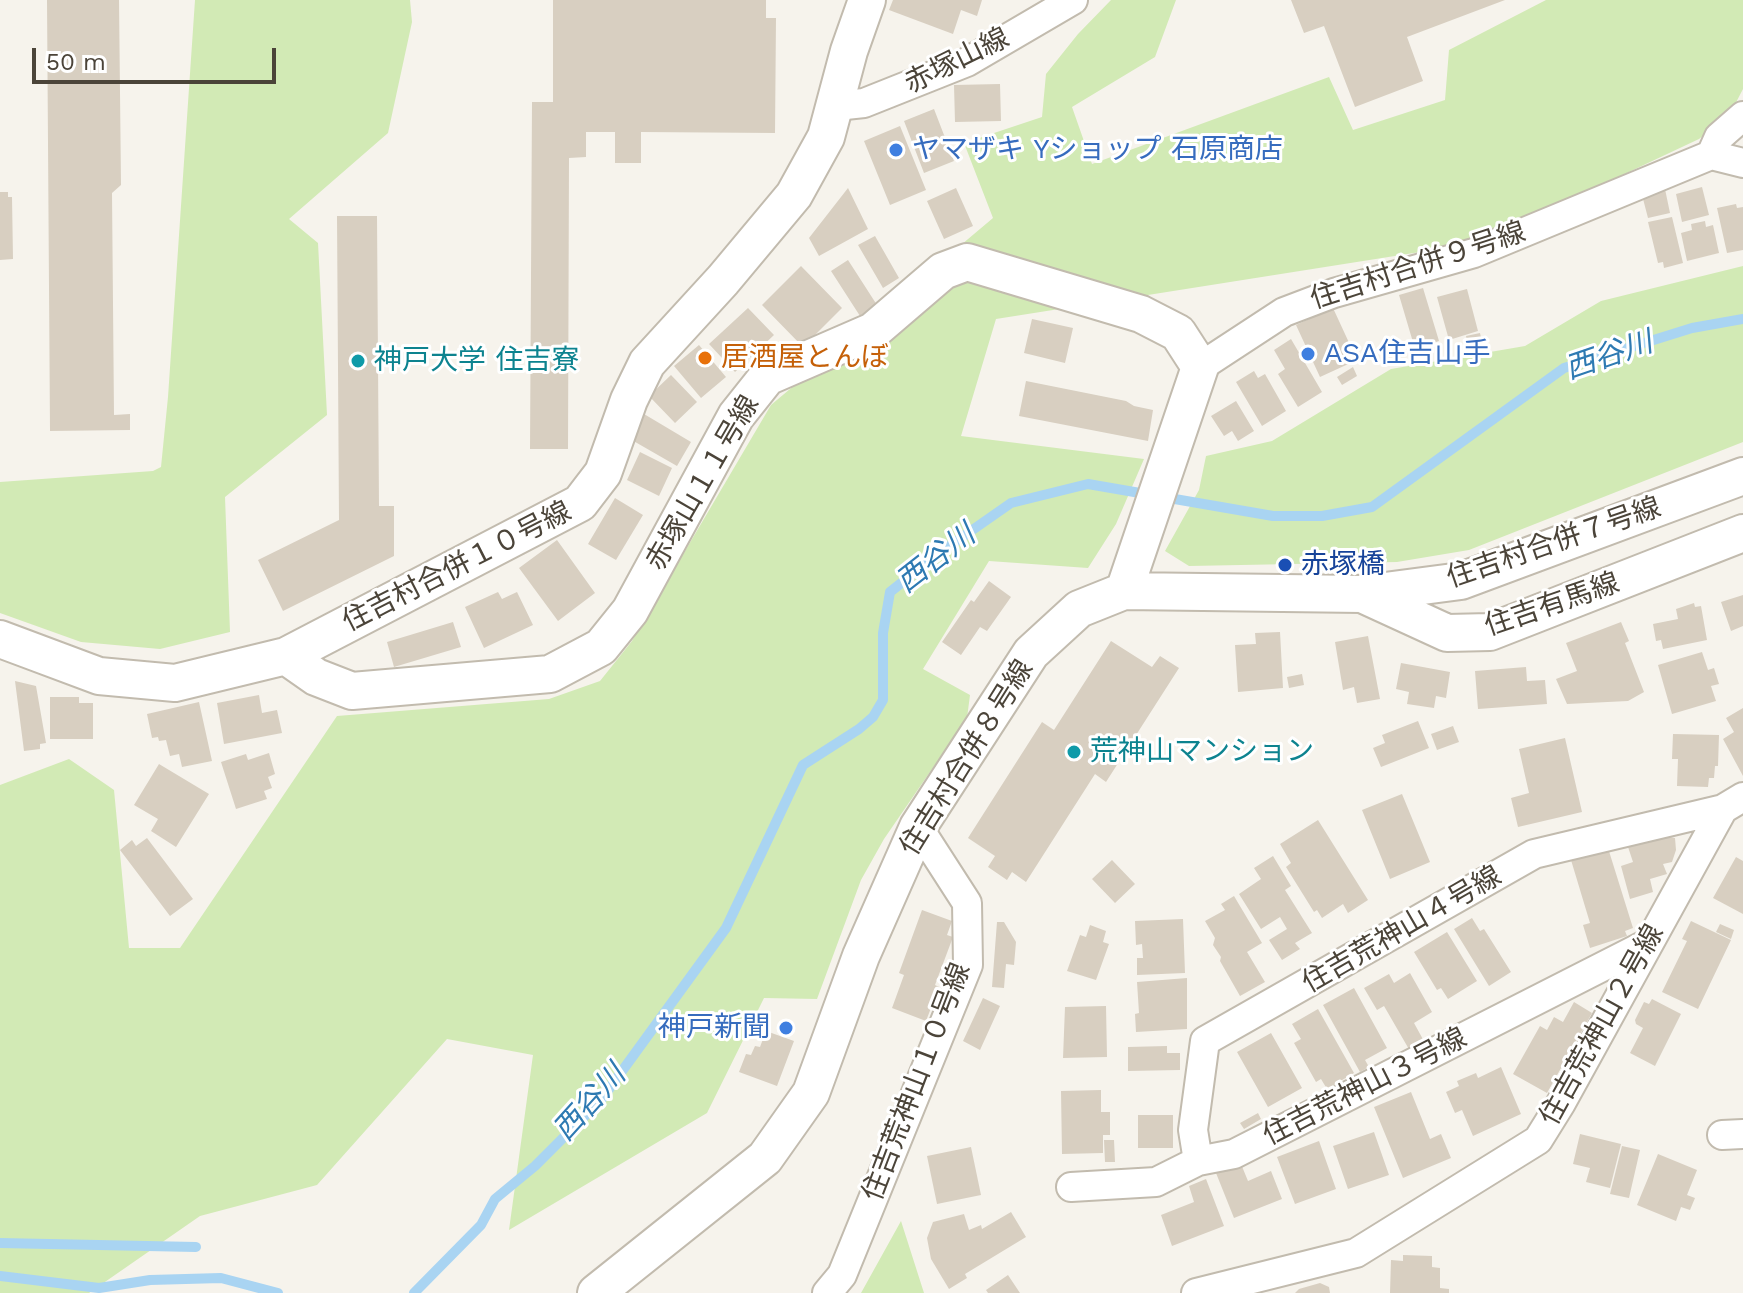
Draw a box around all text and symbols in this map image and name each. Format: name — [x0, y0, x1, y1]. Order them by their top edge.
street label: 赤塚山線 — [899, 21, 1015, 101]
scale bar — [36, 32, 280, 82]
text: 50 m — [46, 48, 106, 76]
place label: ヤマザキ Yショップ 石原商店 — [912, 133, 1283, 167]
marker: ヤマザキ Yショップ 石原商店 — [887, 141, 905, 159]
street label: 住吉村合併９号線 — [1306, 215, 1530, 317]
water label: 西谷川 — [1561, 324, 1657, 388]
place label: ASA住吉山手 — [1324, 337, 1490, 371]
place label: 居酒屋とんぼ — [721, 341, 889, 375]
place label: 神戸大学 住吉寮 — [374, 344, 580, 378]
marker: ASA住吉山手 — [1299, 345, 1317, 363]
marker: 居酒屋とんぼ — [696, 349, 714, 367]
marker: 神戸大学 住吉寮 — [349, 352, 367, 370]
street label: 赤塚山１１号線 — [639, 390, 767, 576]
street label: 住吉村合併７号線 — [1443, 491, 1665, 595]
street label: 住吉村合併１０号線 — [337, 495, 577, 639]
water label: 西谷川 — [889, 517, 983, 601]
place label: 赤塚橋 — [1301, 548, 1385, 582]
marker: 赤塚橋 — [1276, 556, 1294, 574]
street label: 住吉有馬線 — [1480, 566, 1624, 644]
street label: 住吉村合併８号線 — [893, 654, 1041, 862]
place label: 荒神山マンション — [1090, 735, 1314, 769]
marker: 荒神山マンション — [1065, 743, 1083, 761]
street label: 住吉荒神山４号線 — [1297, 859, 1507, 1001]
street label: 住吉荒神山２号線 — [1533, 919, 1671, 1131]
street label: 住吉荒神山１０号線 — [856, 958, 978, 1206]
place label: 神戸新聞 — [658, 1011, 770, 1045]
marker: 神戸新聞 — [777, 1019, 795, 1037]
street label: 住吉荒神山３号線 — [1258, 1021, 1472, 1153]
water label: 西谷川 — [547, 1058, 633, 1148]

